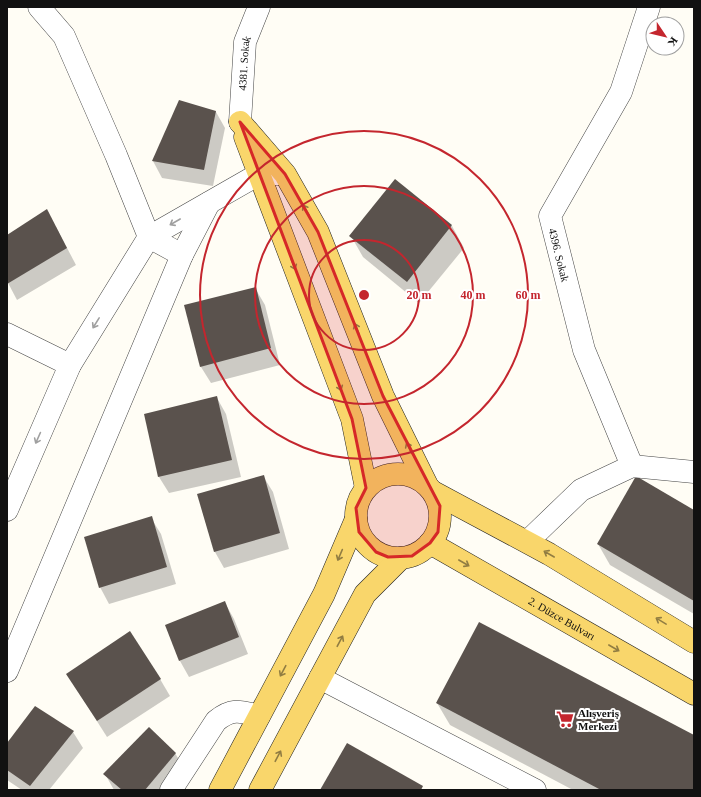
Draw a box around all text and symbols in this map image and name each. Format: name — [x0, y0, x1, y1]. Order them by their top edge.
north arrow — [645, 16, 685, 56]
street label: 4381. Sokak — [236, 33, 253, 91]
text: K — [666, 35, 681, 49]
one-way arrow — [301, 204, 309, 216]
one-way arrow — [169, 219, 181, 227]
street label: 4396. Sokak — [547, 227, 572, 284]
one-way arrow — [290, 257, 298, 269]
centre of rings — [357, 288, 371, 302]
text: 20 m — [407, 288, 432, 302]
text: 40 m — [461, 288, 486, 302]
text: 60 m — [516, 288, 541, 302]
one-way arrow — [92, 317, 100, 329]
one-way arrow — [352, 324, 360, 336]
one-way arrow — [336, 379, 344, 391]
one-way arrow — [34, 432, 41, 444]
one-way arrow — [405, 443, 412, 455]
one-way arrow — [336, 548, 344, 560]
one-way arrow — [544, 549, 556, 557]
one-way arrow — [458, 559, 470, 567]
street label: 2. Düzce Bulvarı — [526, 595, 597, 642]
one-way arrow — [655, 617, 667, 625]
one-way arrow — [337, 635, 344, 647]
one-way arrow — [608, 645, 620, 652]
one-way arrow — [278, 665, 286, 677]
place label: Alışveriş Merkezi — [578, 707, 620, 732]
supermarket icon: Alışveriş Merkezi — [555, 709, 575, 729]
one-way arrow — [275, 750, 283, 762]

